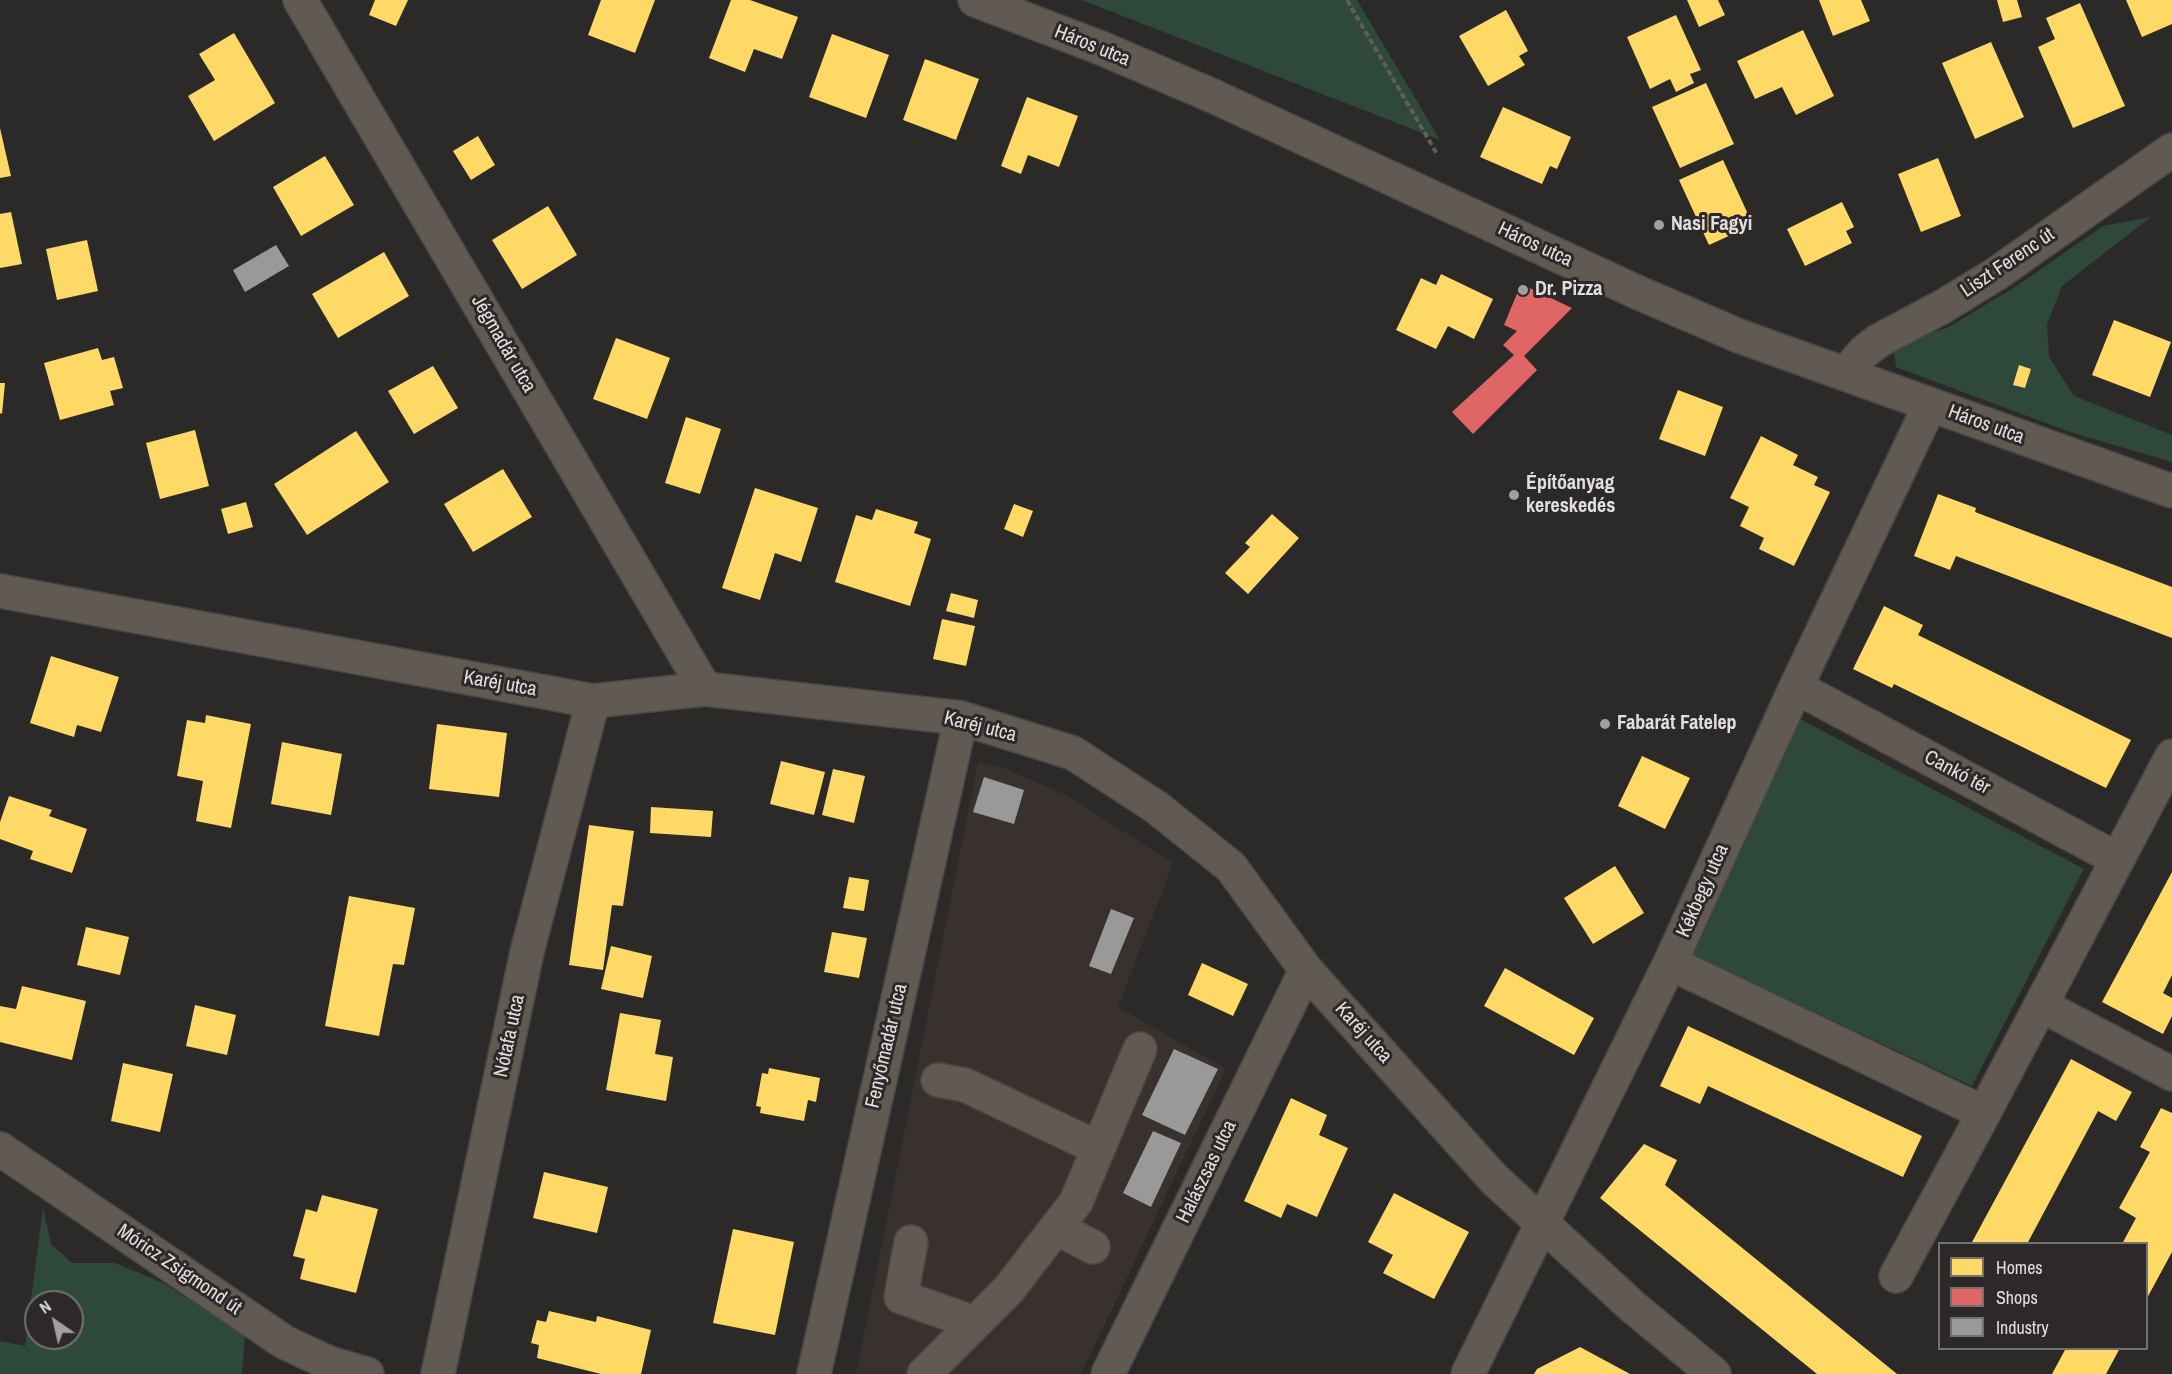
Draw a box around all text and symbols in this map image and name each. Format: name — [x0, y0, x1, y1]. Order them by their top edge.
street label: Háros utca — [1051, 20, 1133, 72]
place label: Nasi Fagyi — [1671, 213, 1752, 237]
street label: Háros utca — [1494, 217, 1576, 273]
marker: Nasi Fagyi — [1652, 218, 1666, 232]
street label: Liszt Ferenc út — [1957, 223, 2059, 303]
place label: Dr. Pizza — [1535, 278, 1602, 302]
marker: Dr. Pizza — [1516, 283, 1530, 297]
street label: Jégmadár utca — [465, 291, 541, 397]
street label: Háros utca — [1945, 400, 2027, 450]
place label: Építőanyag kereskedés — [1526, 472, 1615, 519]
marker: Építőanyag kereskedés — [1507, 488, 1521, 502]
street label: Karéj utca — [462, 666, 538, 702]
street label: Karéj utca — [941, 706, 1019, 748]
place label: Fabarát Fatelep — [1617, 712, 1737, 736]
marker: Fabarát Fatelep — [1598, 717, 1612, 731]
street label: Cankó tér — [1920, 746, 1994, 800]
street label: Kékbegy utca — [1672, 841, 1734, 941]
street label: Fenyőmadár utca — [861, 982, 913, 1110]
street label: Nótafa utca — [490, 992, 530, 1080]
street label: Karéj utca — [1329, 998, 1397, 1068]
street label: Halászsas utca — [1172, 1117, 1242, 1227]
street label: Móricz Zsigmond út — [112, 1220, 246, 1320]
legend — [1938, 1242, 2148, 1350]
text: Homes — [1996, 1255, 2043, 1280]
text: Shops — [1996, 1285, 2038, 1310]
north arrow — [24, 1290, 84, 1350]
text: N — [35, 1295, 55, 1319]
text: Industry — [1996, 1315, 2049, 1340]

